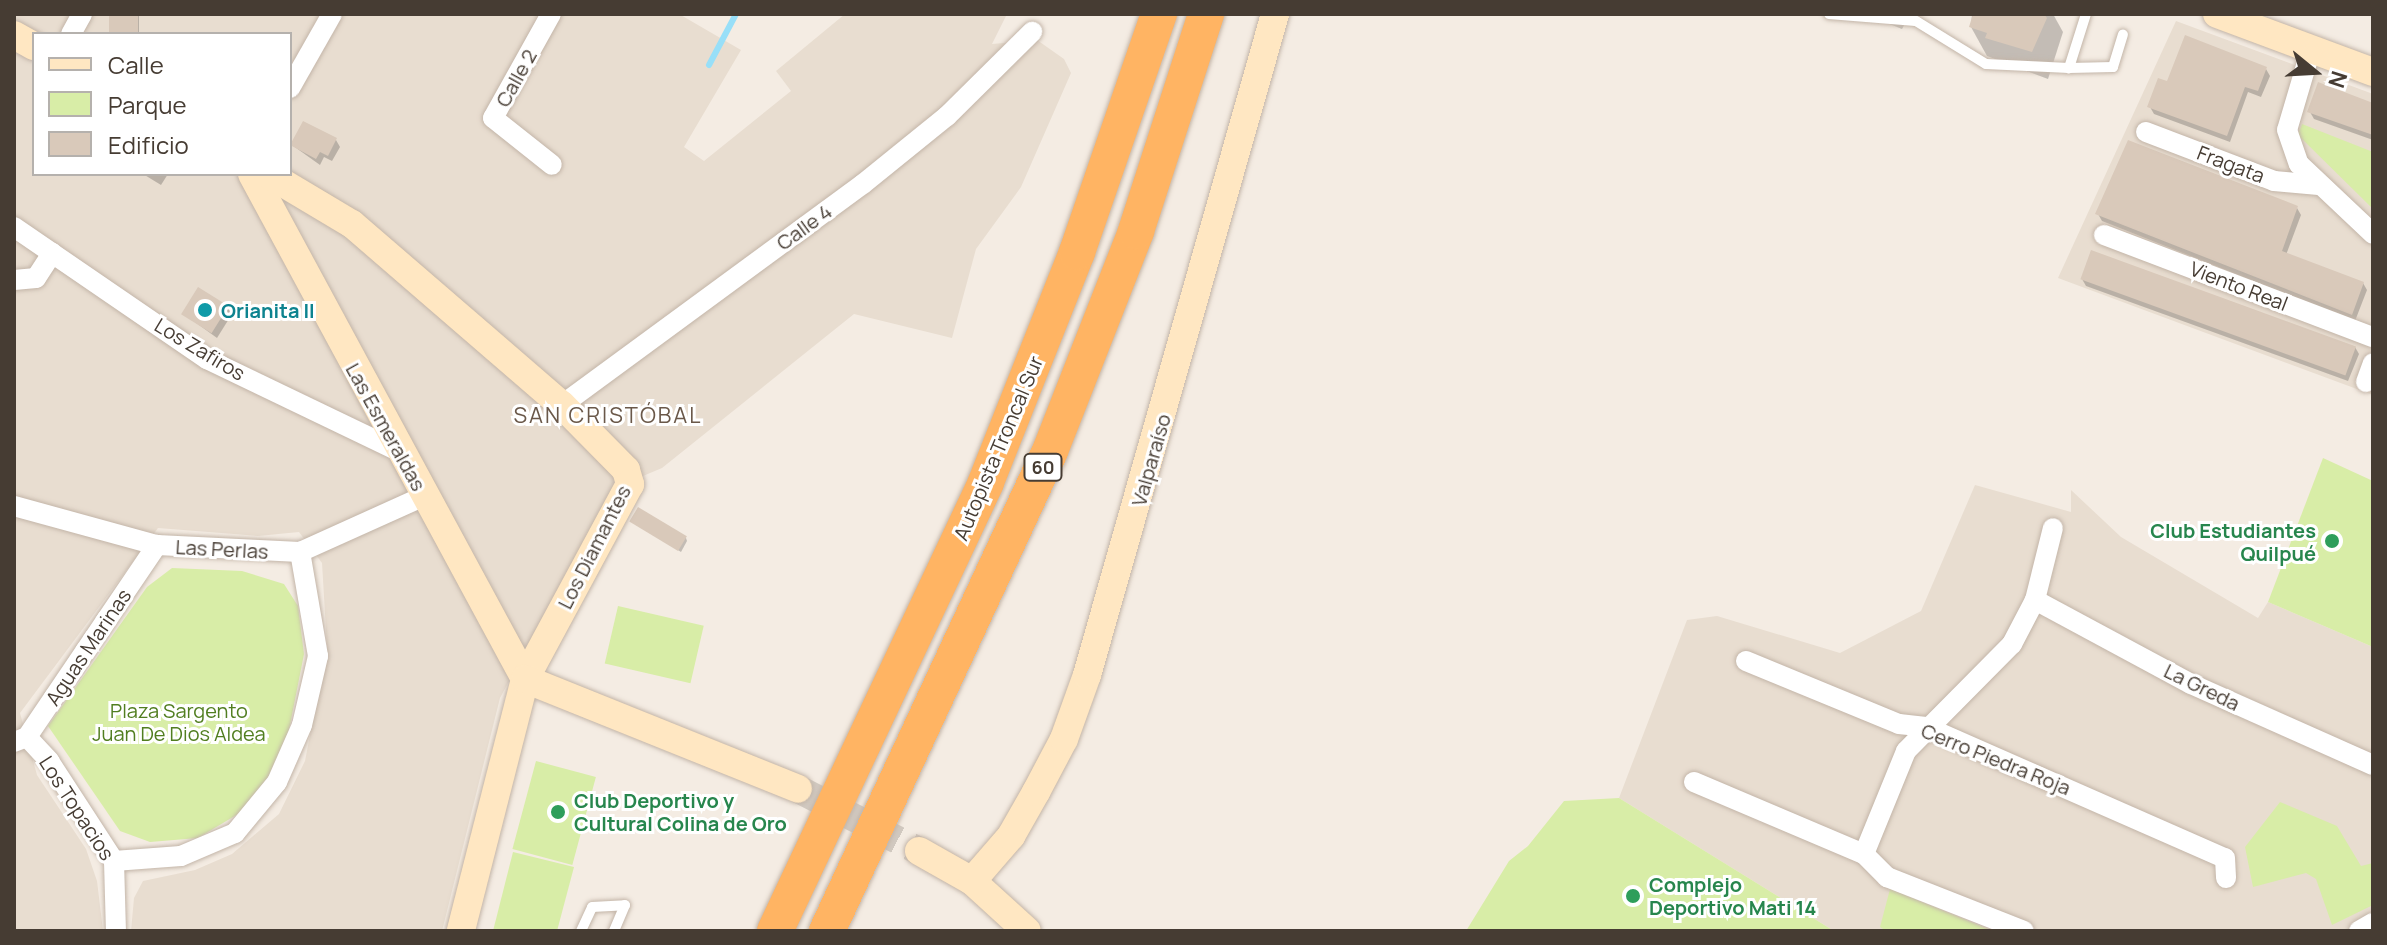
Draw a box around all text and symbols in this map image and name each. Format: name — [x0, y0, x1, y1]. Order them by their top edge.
legend — [32, 32, 292, 176]
north arrow — [2275, 32, 2355, 112]
street label: Calle 2 — [491, 45, 541, 111]
text: Calle — [108, 48, 164, 81]
text: N — [2321, 67, 2355, 92]
text: Parque — [108, 88, 186, 121]
text: Edificio — [108, 128, 189, 161]
street label: Fragata — [2194, 140, 2268, 188]
street label: Calle 4 — [772, 199, 836, 255]
street label: Viento Real — [2187, 256, 2291, 316]
place label: Orianita II — [221, 298, 315, 322]
marker: Orianita II — [196, 301, 214, 319]
street label: Los Zafiros — [150, 313, 250, 385]
street label: Autopista Troncal Sur — [948, 352, 1048, 544]
street label: Las Esmeraldas — [341, 359, 431, 495]
district label: SAN CRISTÓBAL — [514, 403, 702, 429]
street label: Valparaíso — [1126, 411, 1176, 509]
road number: 60 — [1023, 453, 1063, 481]
street label: Los Diamantes — [553, 481, 635, 613]
place label: Club Estudiantes Quilpué — [2150, 518, 2316, 565]
marker: Club Estudiantes Quilpué — [2323, 532, 2341, 550]
street label: Las Perlas — [175, 535, 269, 563]
street label: Aguas Marinas — [40, 584, 136, 710]
street label: La Greda — [2160, 658, 2244, 716]
park label: Plaza Sargento Juan De Dios Aldea — [92, 698, 266, 745]
street label: Cerro Piedra Roja — [1918, 718, 2074, 800]
street label: Los Topacios — [34, 751, 120, 865]
place label: Club Deportivo y Cultural Colina de Oro — [574, 788, 787, 835]
marker: Club Deportivo y Cultural Colina de Oro — [549, 803, 567, 821]
place label: Complejo Deportivo Mati 14 — [1649, 872, 1817, 919]
marker: Complejo Deportivo Mati 14 — [1624, 887, 1642, 905]

